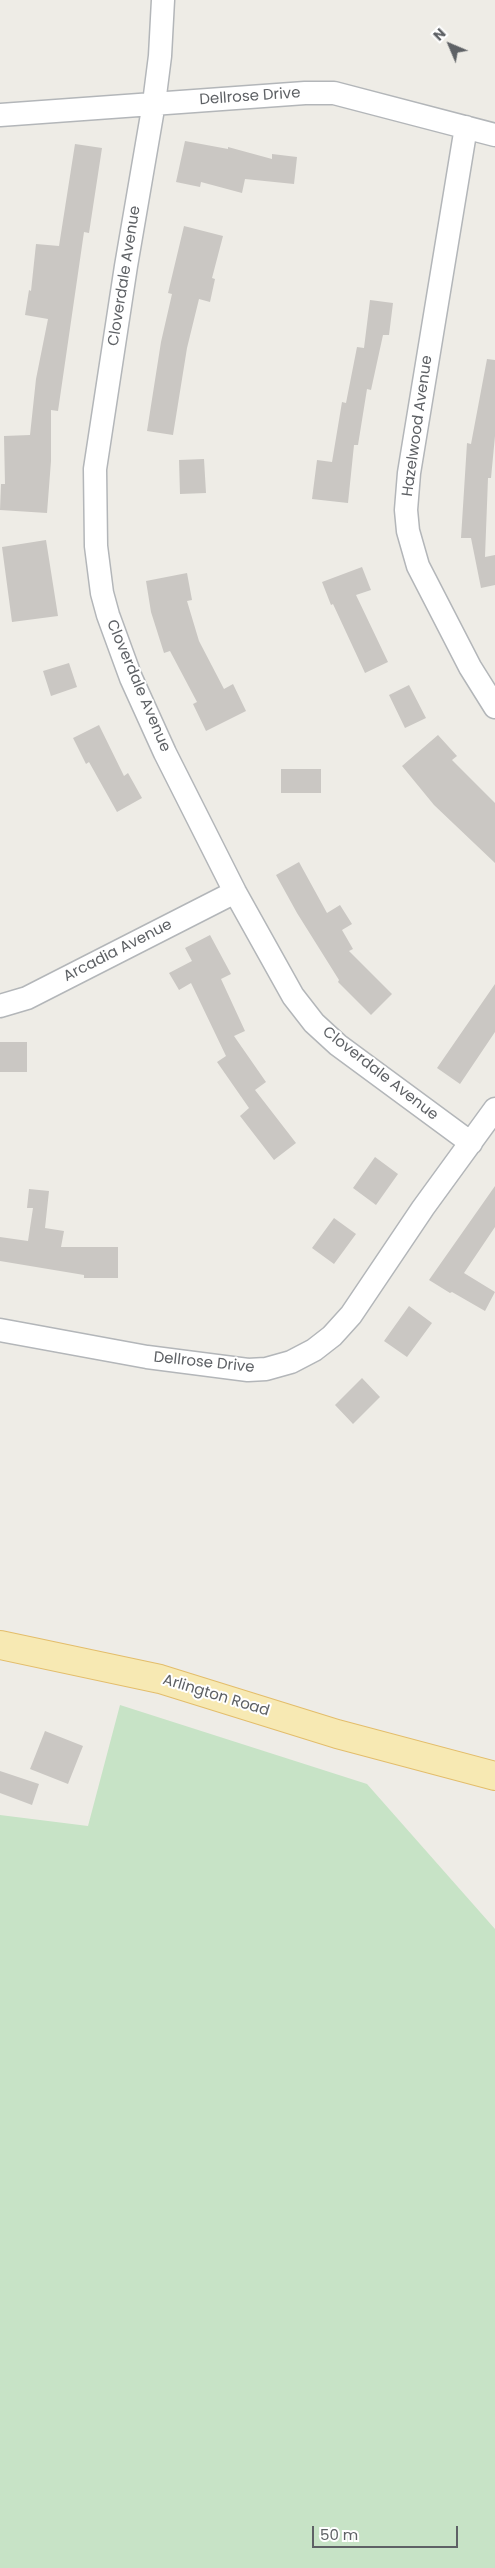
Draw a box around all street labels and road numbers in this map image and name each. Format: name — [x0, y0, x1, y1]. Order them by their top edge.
street label: Dellrose Drive — [199, 84, 301, 110]
street label: Cloverdale Avenue — [105, 205, 145, 347]
street label: Hazelwood Avenue — [399, 354, 437, 498]
street label: Cloverdale Avenue — [102, 617, 174, 755]
street label: Arcadia Avenue — [61, 916, 175, 986]
street label: Cloverdale Avenue — [319, 1023, 441, 1125]
street label: Dellrose Drive — [153, 1349, 255, 1377]
street label: Arlington Road — [161, 1671, 271, 1721]

